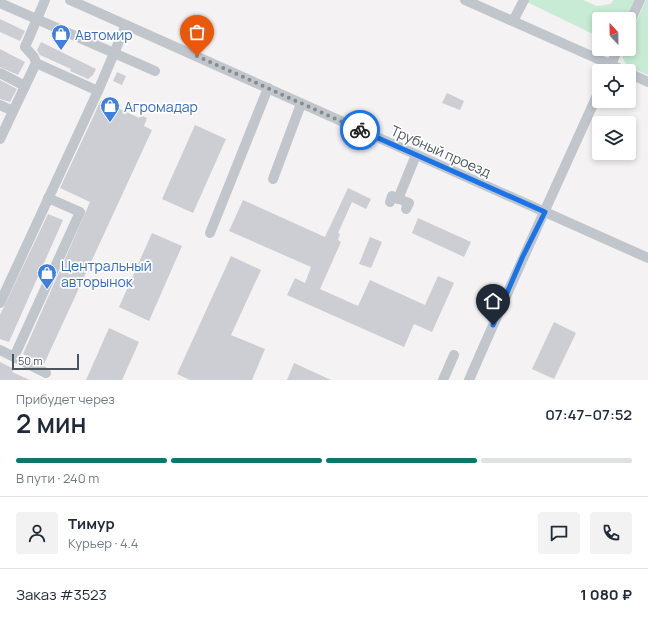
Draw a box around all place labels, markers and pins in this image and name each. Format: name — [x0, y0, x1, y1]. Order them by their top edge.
pin — [180, 15, 214, 56]
shop icon: Автомир — [50, 23, 72, 51]
place label: Автомир — [75, 25, 133, 44]
shop icon: Агромадар — [99, 95, 121, 123]
place label: Агромадар — [124, 97, 198, 116]
place label: Центральный авторынок — [61, 256, 152, 291]
shop icon: Центральный авторынок — [36, 262, 58, 290]
pin — [476, 284, 510, 325]

